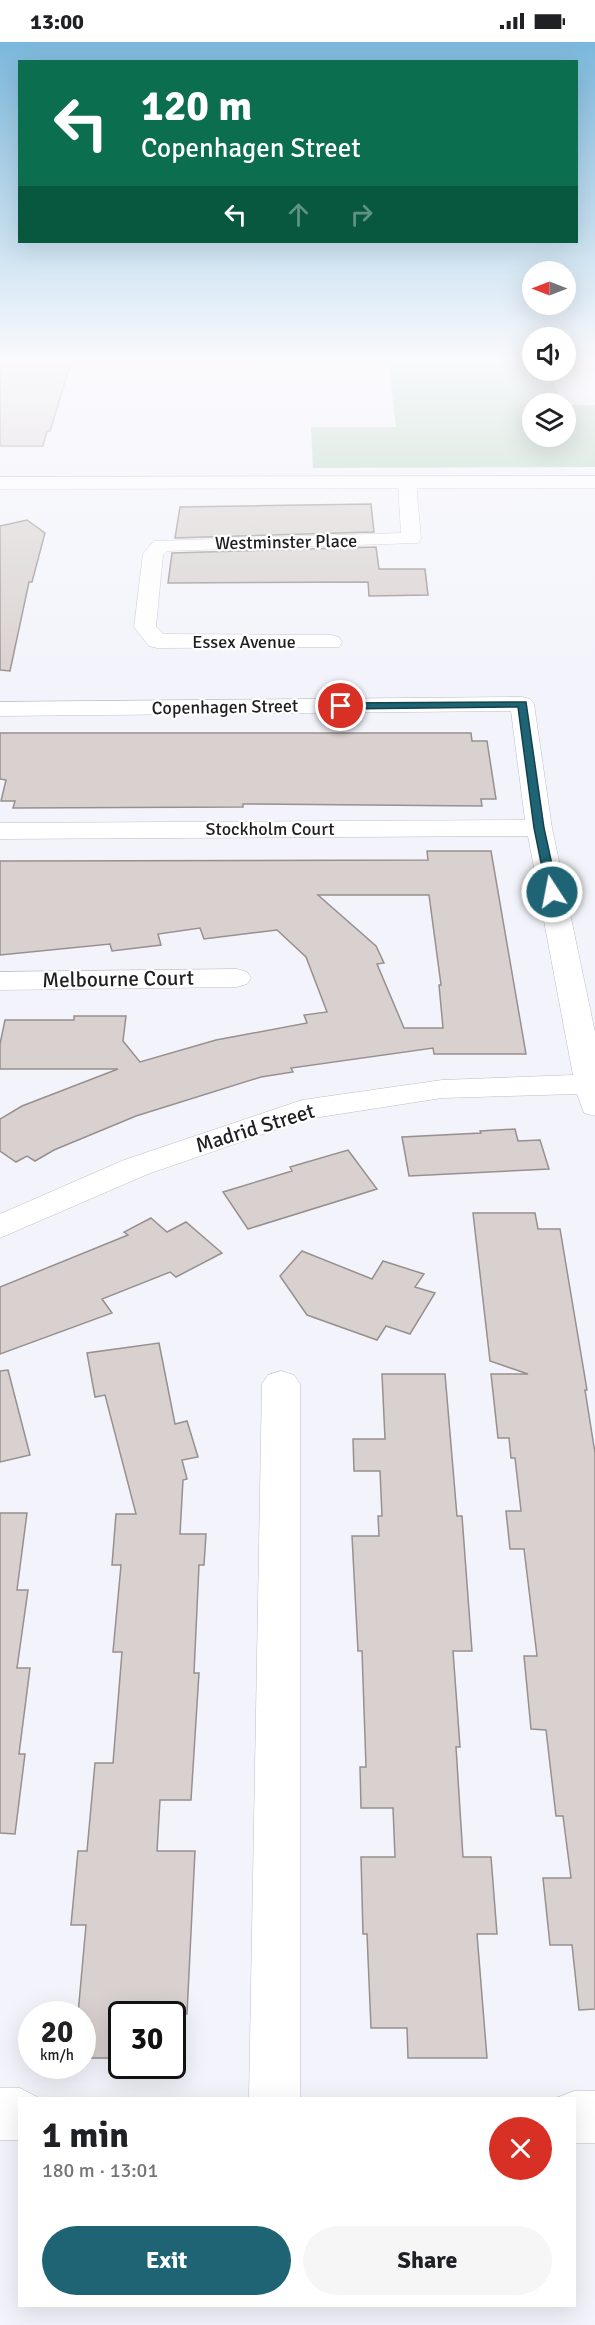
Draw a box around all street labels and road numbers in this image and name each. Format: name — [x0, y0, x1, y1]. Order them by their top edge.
street label: Westminster Place — [215, 530, 357, 554]
street label: Essex Avenue — [192, 631, 296, 653]
street label: Copenhagen Street — [152, 695, 298, 719]
street label: Stockholm Court — [206, 818, 335, 840]
street label: Melbourne Court — [42, 965, 194, 993]
street label: Madrid Street — [192, 1098, 318, 1158]

